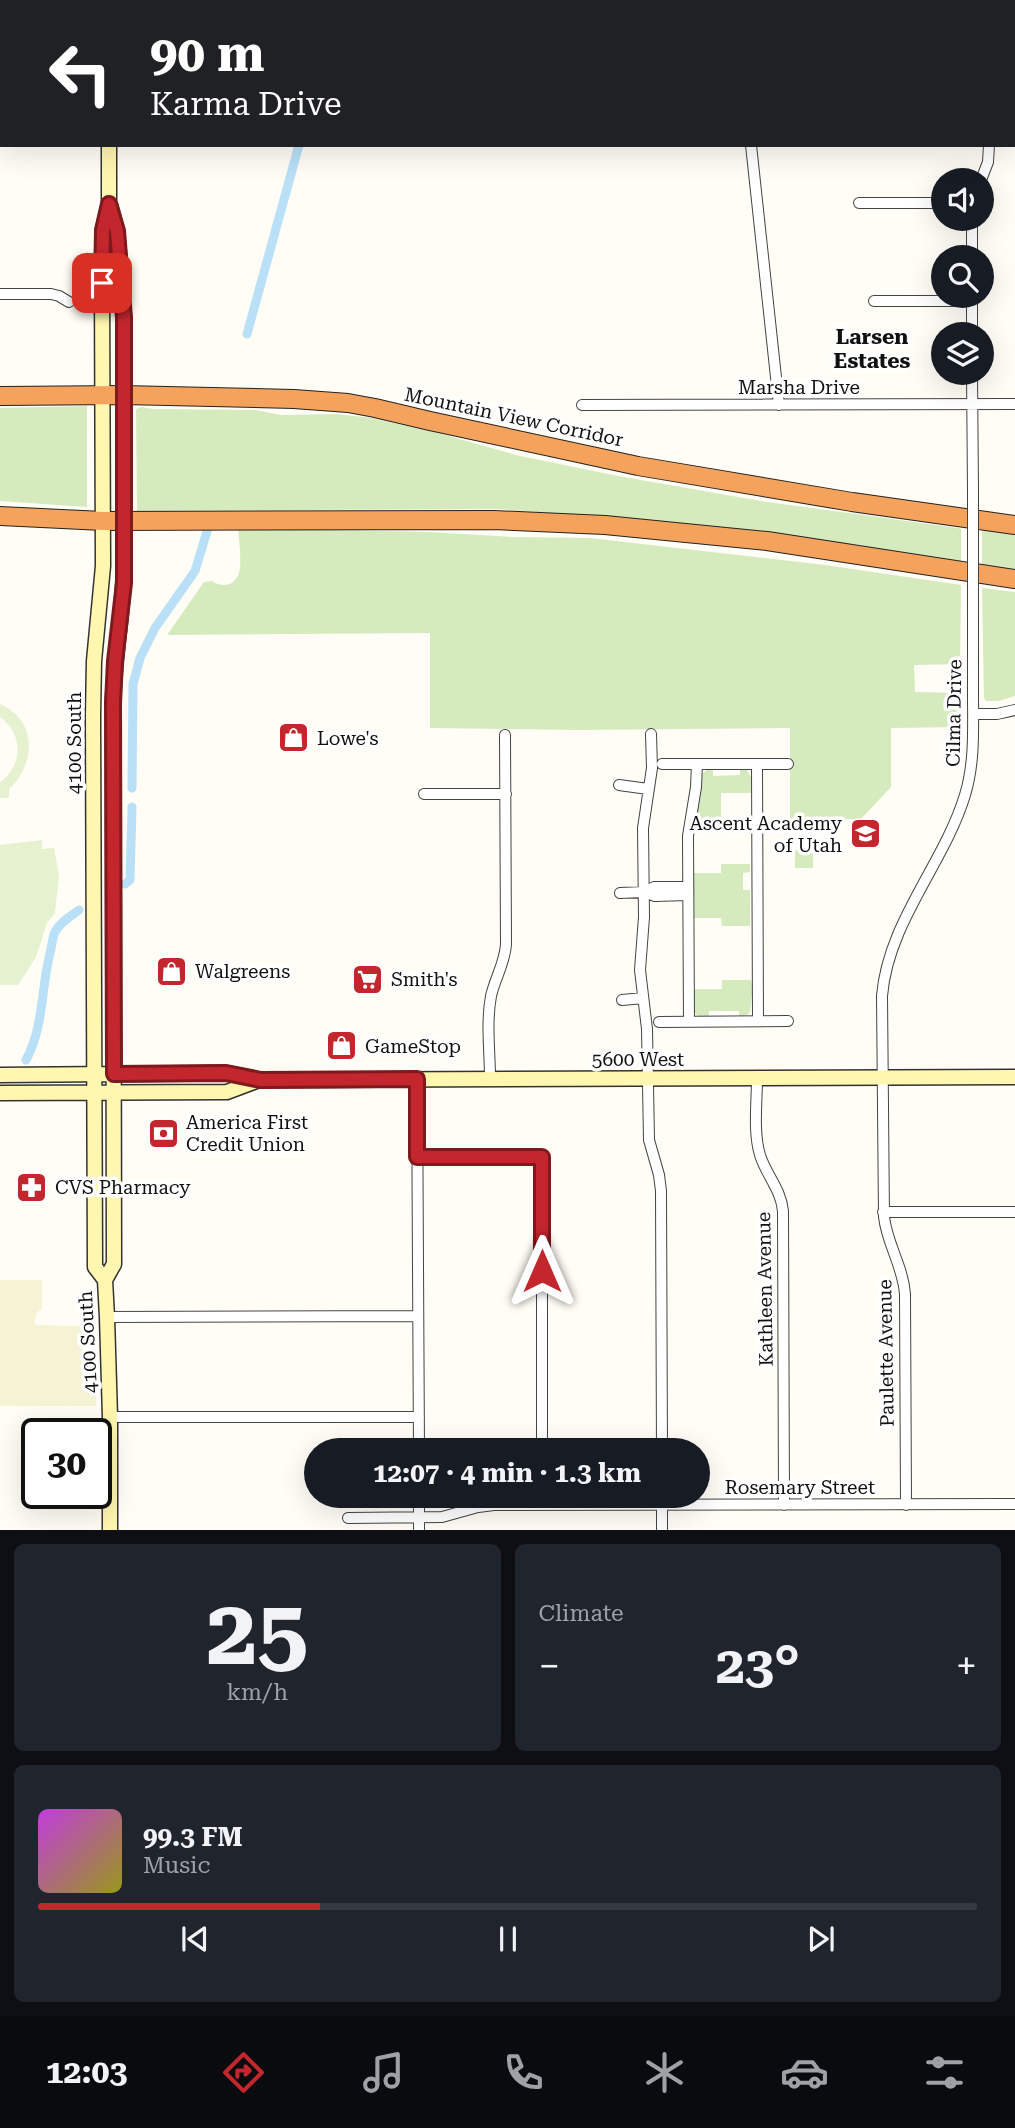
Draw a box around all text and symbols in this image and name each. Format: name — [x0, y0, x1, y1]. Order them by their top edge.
text: 90 m — [150, 26, 265, 83]
icon: left — [35, 28, 126, 119]
text: Karma Drive — [150, 85, 342, 123]
map controls — [931, 168, 994, 385]
button: sound — [931, 168, 994, 231]
button: search — [931, 245, 994, 308]
pin — [72, 253, 132, 313]
icon: arrive — [83, 264, 121, 302]
button: layers — [931, 322, 994, 385]
district label: Larsen Estates — [834, 325, 911, 373]
street label: Marsha Drive — [738, 376, 860, 399]
street label: Mountain View Corridor — [403, 383, 626, 451]
street label: Cilma Drive — [942, 659, 966, 767]
street label: 4100 South — [63, 692, 86, 794]
shop icon: Lowe's — [277, 721, 311, 755]
place label: Lowe's — [317, 727, 378, 750]
place label: Ascent Academy of Utah — [689, 812, 843, 857]
school or university icon: Ascent Academy of Utah — [848, 817, 882, 851]
shop icon: Walgreens — [155, 954, 189, 988]
place label: Walgreens — [195, 960, 290, 983]
supermarket icon: Smith's — [351, 962, 385, 996]
place label: Smith's — [391, 968, 458, 991]
shop icon: GameStop — [325, 1029, 359, 1063]
place label: GameStop — [365, 1035, 461, 1058]
street label: 5600 West — [592, 1048, 684, 1071]
place label: America First Credit Union — [186, 1111, 308, 1156]
bank icon: America First Credit Union — [146, 1116, 180, 1150]
pharmacy icon: CVS Pharmacy — [15, 1170, 49, 1204]
place label: CVS Pharmacy — [55, 1176, 191, 1199]
street label: Kathleen Avenue — [752, 1211, 778, 1367]
position arrow — [505, 1234, 579, 1308]
street label: Paulette Avenue — [873, 1279, 899, 1427]
street label: 4100 South — [74, 1290, 102, 1394]
speed limit sign: 30 — [21, 1418, 112, 1509]
text: 12:07 · 4 min · 1.3 km — [373, 1458, 641, 1488]
street label: Rosemary Street — [725, 1476, 875, 1499]
text: 25 — [206, 1580, 308, 1686]
text: Climate — [539, 1600, 624, 1627]
text: 23° — [716, 1635, 800, 1696]
text: − — [539, 1644, 560, 1688]
text: + — [956, 1644, 977, 1688]
text: km/h — [226, 1679, 288, 1706]
text: 99.3 FM — [143, 1822, 243, 1852]
text: Music — [143, 1852, 210, 1879]
icon: previous — [176, 1920, 214, 1958]
icon: pause — [489, 1920, 527, 1958]
icon: next — [802, 1920, 840, 1958]
icon: directions — [219, 2048, 268, 2097]
icon: music — [359, 2048, 408, 2097]
icon: phone — [499, 2048, 548, 2097]
icon: climate — [640, 2048, 689, 2097]
icon: car — [780, 2048, 829, 2097]
icon: filters — [920, 2048, 969, 2097]
text: 12:03 — [46, 2053, 127, 2091]

